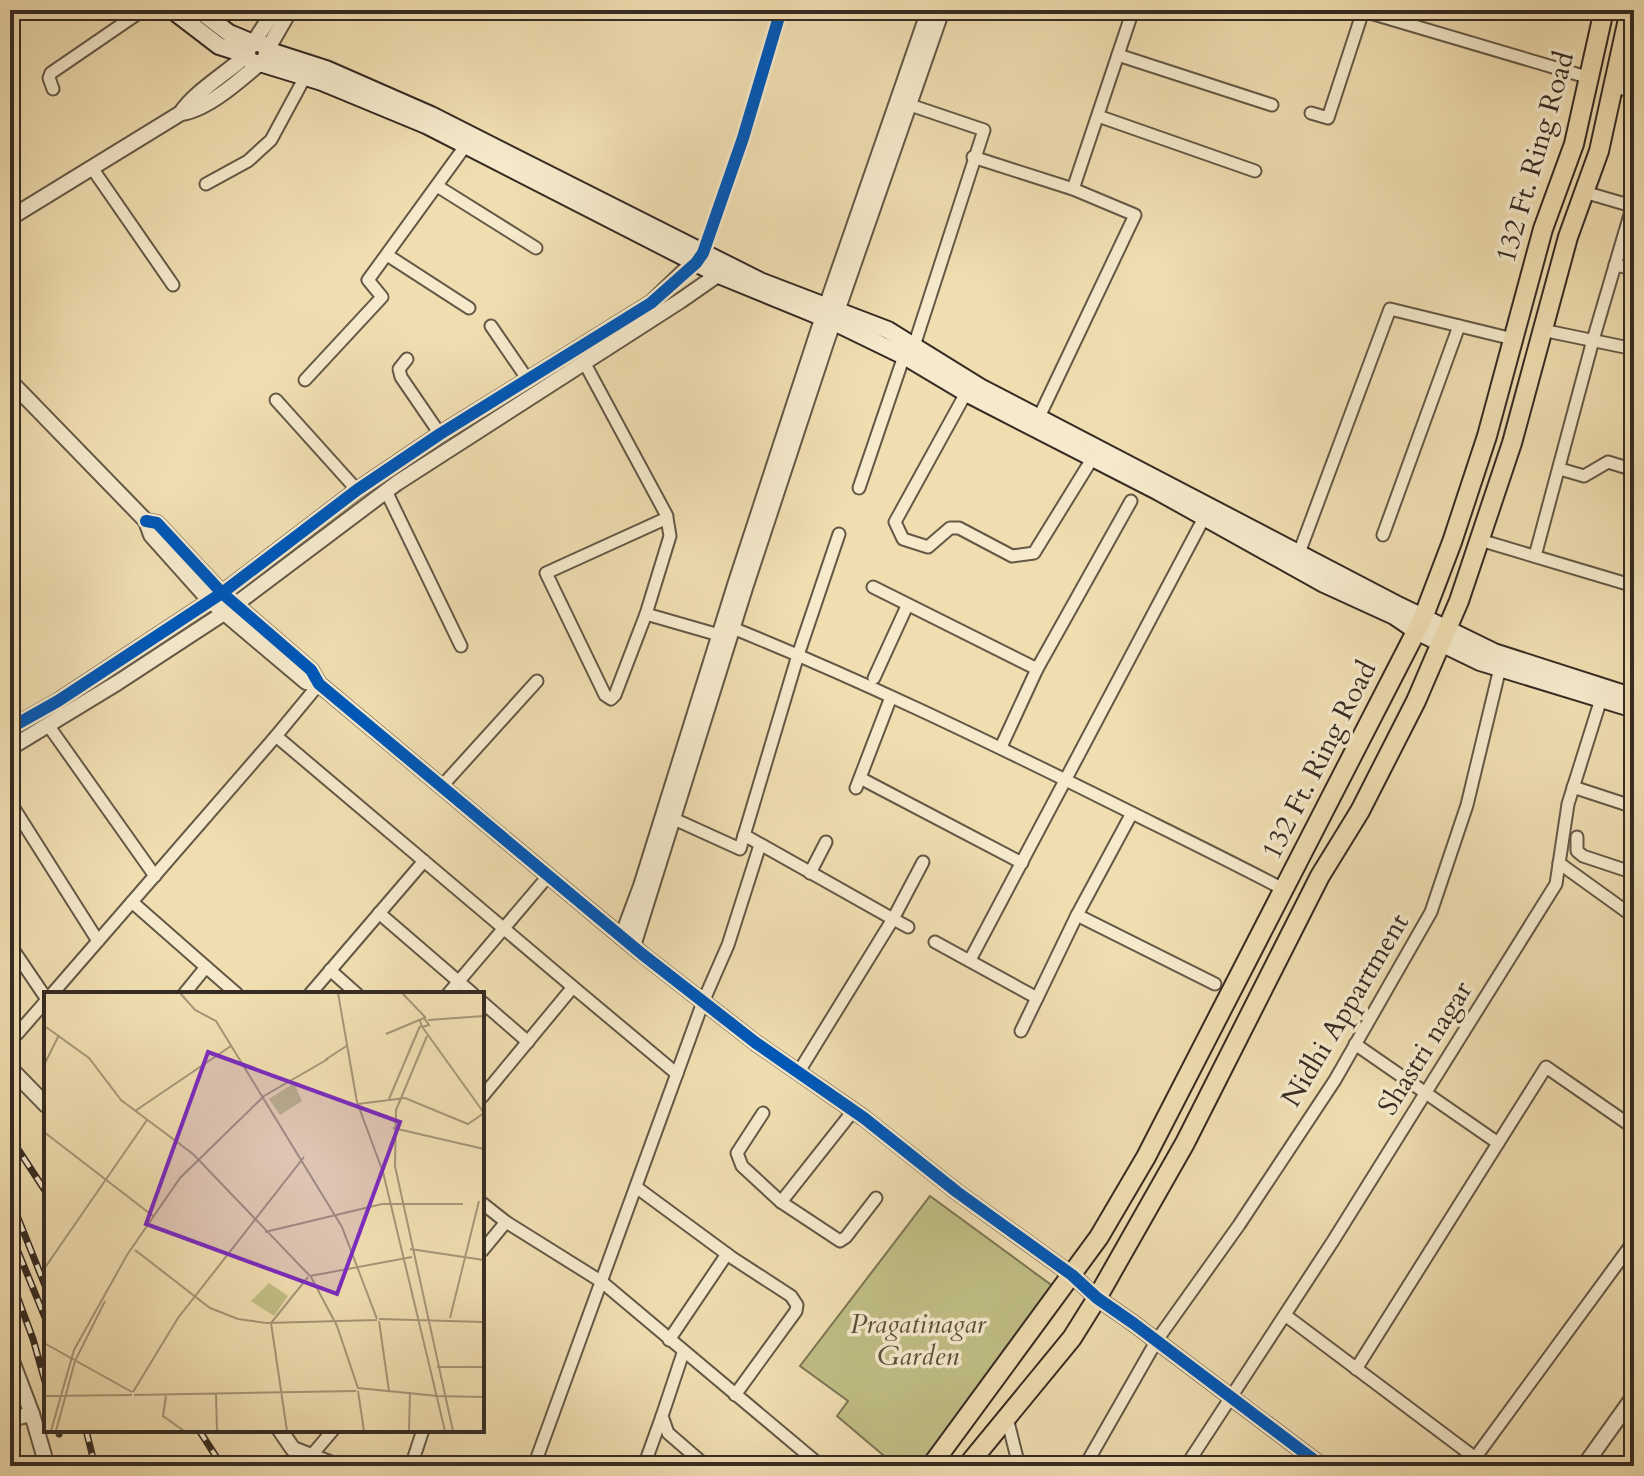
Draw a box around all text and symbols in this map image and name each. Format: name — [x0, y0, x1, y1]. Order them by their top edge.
street label: 132 Ft. Ring Road — [1487, 47, 1583, 267]
street label: 132 Ft. Ring Road — [1253, 654, 1385, 866]
street label: Nidhi Appartment — [1272, 906, 1418, 1114]
street label: Shastri nagar — [1369, 973, 1482, 1122]
inset map — [44, 992, 484, 1432]
park label: Pragatinagar Garden — [850, 1305, 987, 1375]

